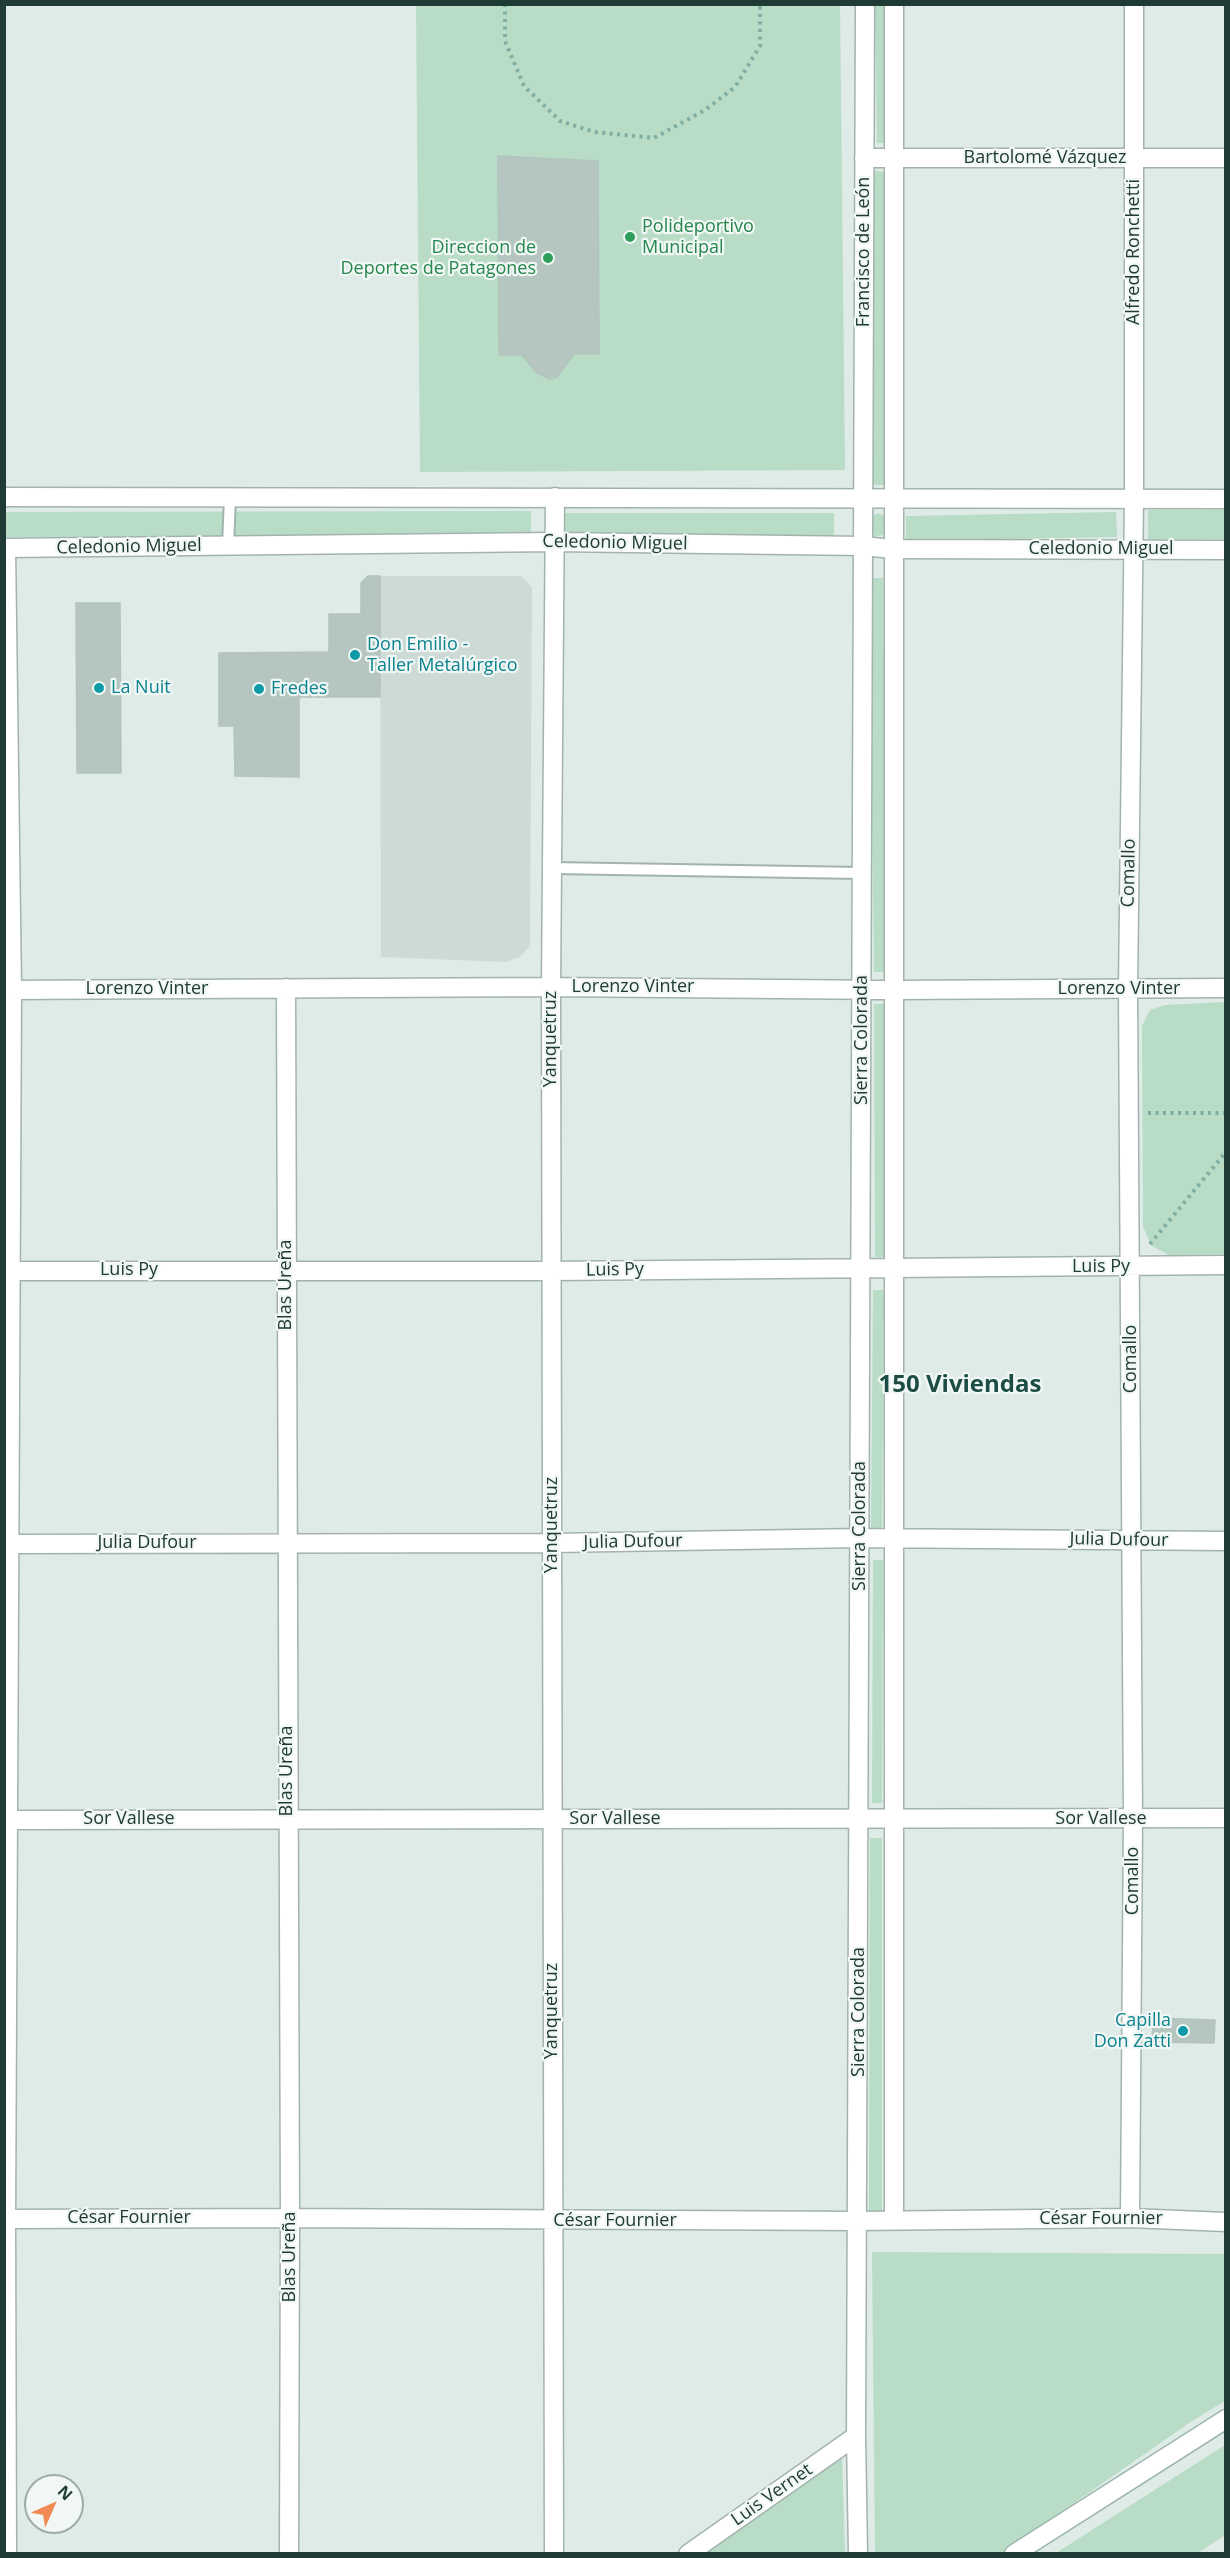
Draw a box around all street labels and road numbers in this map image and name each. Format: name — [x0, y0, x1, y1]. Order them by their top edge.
street label: Bartolomé Vázquez — [964, 147, 1126, 169]
street label: Francisco de León — [853, 177, 875, 327]
street label: Alfredo Ronchetti — [1123, 179, 1145, 325]
street label: Celedonio Miguel — [542, 531, 688, 555]
street label: Celedonio Miguel — [56, 535, 202, 559]
street label: Celedonio Miguel — [1028, 538, 1174, 560]
street label: Comallo — [1118, 838, 1140, 908]
street label: Sierra Colorada — [851, 975, 873, 1105]
street label: Lorenzo Vinter — [572, 976, 694, 998]
street label: Lorenzo Vinter — [86, 978, 208, 1000]
street label: Lorenzo Vinter — [1058, 978, 1180, 1000]
street label: Yanquetruz — [540, 991, 562, 1087]
street label: Blas Ureña — [275, 1239, 297, 1331]
street label: Luis Py — [1072, 1256, 1130, 1278]
street label: Luis Py — [100, 1259, 158, 1281]
street label: Luis Py — [586, 1259, 644, 1281]
street label: Comallo — [1120, 1325, 1142, 1393]
street label: Sierra Colorada — [849, 1461, 871, 1591]
street label: Yanquetruz — [541, 1477, 563, 1573]
street label: Julia Dufour — [1069, 1528, 1169, 1552]
street label: Julia Dufour — [583, 1530, 683, 1554]
street label: Julia Dufour — [97, 1532, 197, 1554]
street label: Blas Ureña — [276, 1725, 298, 1817]
street label: Sor Vallese — [83, 1808, 175, 1830]
street label: Sor Vallese — [569, 1808, 661, 1830]
street label: Sor Vallese — [1055, 1808, 1147, 1830]
street label: Comallo — [1122, 1847, 1144, 1915]
street label: Sierra Colorada — [848, 1947, 870, 2077]
street label: Yanquetruz — [541, 1963, 563, 2059]
street label: César Fournier — [67, 2207, 191, 2229]
street label: César Fournier — [1039, 2208, 1163, 2230]
street label: César Fournier — [553, 2210, 677, 2232]
street label: Blas Ureña — [279, 2211, 301, 2303]
street label: Luis Vernet — [727, 2459, 817, 2531]

